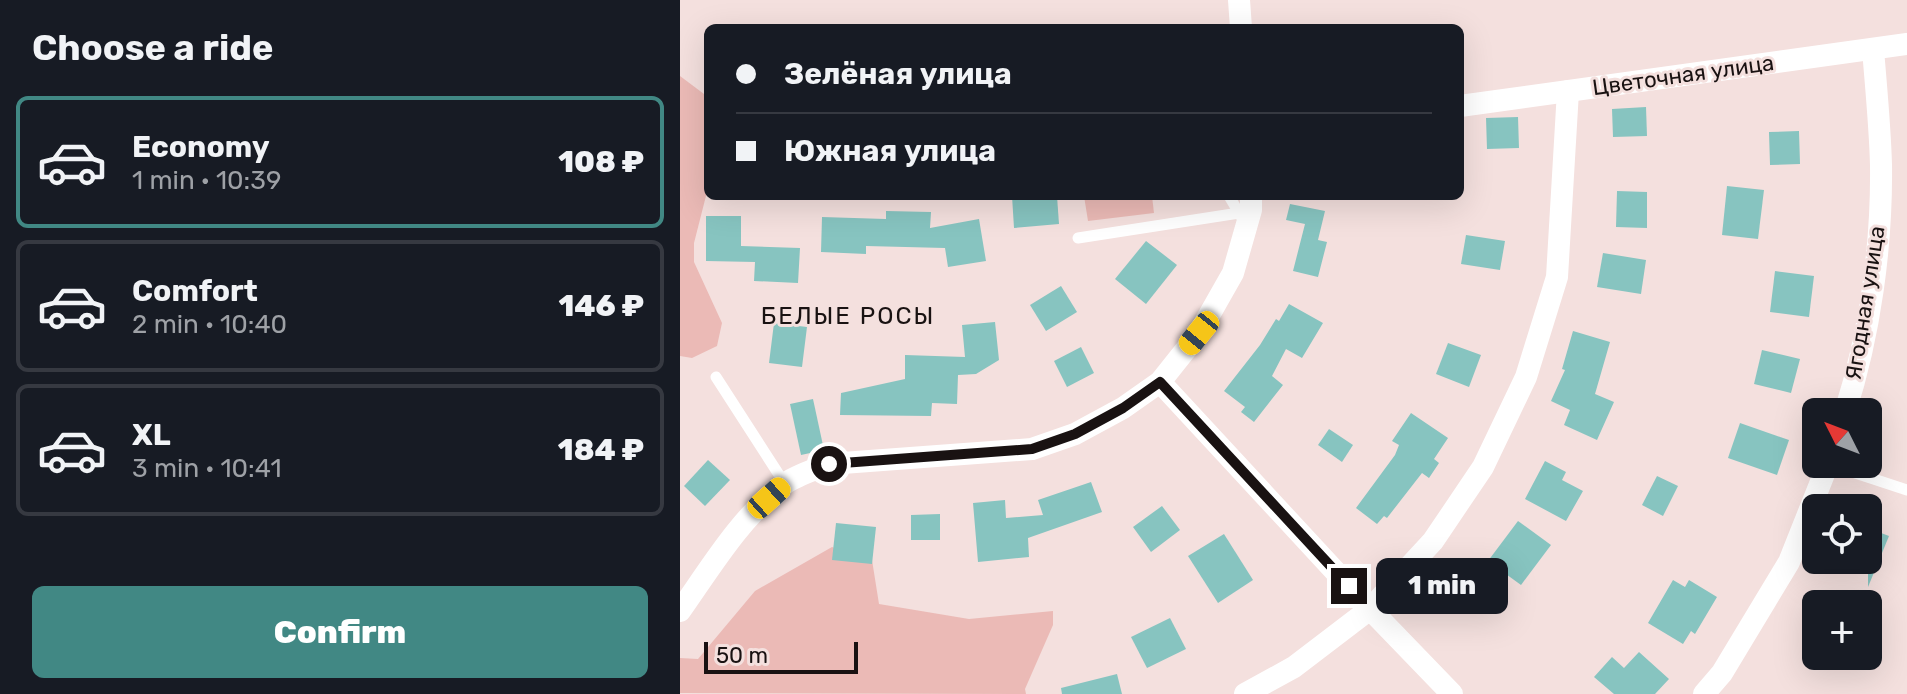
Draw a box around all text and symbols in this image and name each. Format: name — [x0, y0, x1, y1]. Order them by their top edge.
text: Choose a ride — [32, 26, 273, 69]
street label: Цветочная улица — [1591, 49, 1775, 101]
text: Зелёная улица — [784, 56, 1012, 92]
icon: car — [36, 126, 108, 198]
text: Economy — [132, 129, 270, 165]
text: Южная улица — [784, 133, 996, 169]
text: 108 ₽ — [558, 144, 644, 180]
text: 1 min · 10:39 — [132, 165, 281, 196]
street label: Ягодная улица — [1839, 224, 1891, 382]
icon: car — [36, 270, 108, 342]
text: Comfort — [132, 273, 258, 309]
text: 146 ₽ — [559, 288, 644, 324]
district label: БЕЛЫЕ РОСЫ — [761, 302, 935, 330]
car — [1175, 307, 1223, 359]
text: 2 min · 10:40 — [132, 309, 287, 340]
north arrow — [1802, 398, 1882, 478]
map controls — [1802, 398, 1882, 670]
icon: car — [36, 414, 108, 486]
text: XL — [132, 417, 171, 453]
text: 184 ₽ — [558, 432, 644, 468]
route start — [811, 446, 847, 482]
text: 3 min · 10:41 — [132, 453, 282, 484]
car — [743, 473, 795, 523]
button: locate — [1802, 494, 1882, 574]
callout: 1 min — [1377, 558, 1509, 614]
route end — [1331, 568, 1367, 604]
text: 1 min — [1408, 570, 1476, 601]
button: Confirm — [32, 586, 648, 678]
button: + — [1802, 590, 1882, 670]
scale bar — [704, 638, 858, 674]
text: 50 m — [716, 642, 768, 669]

